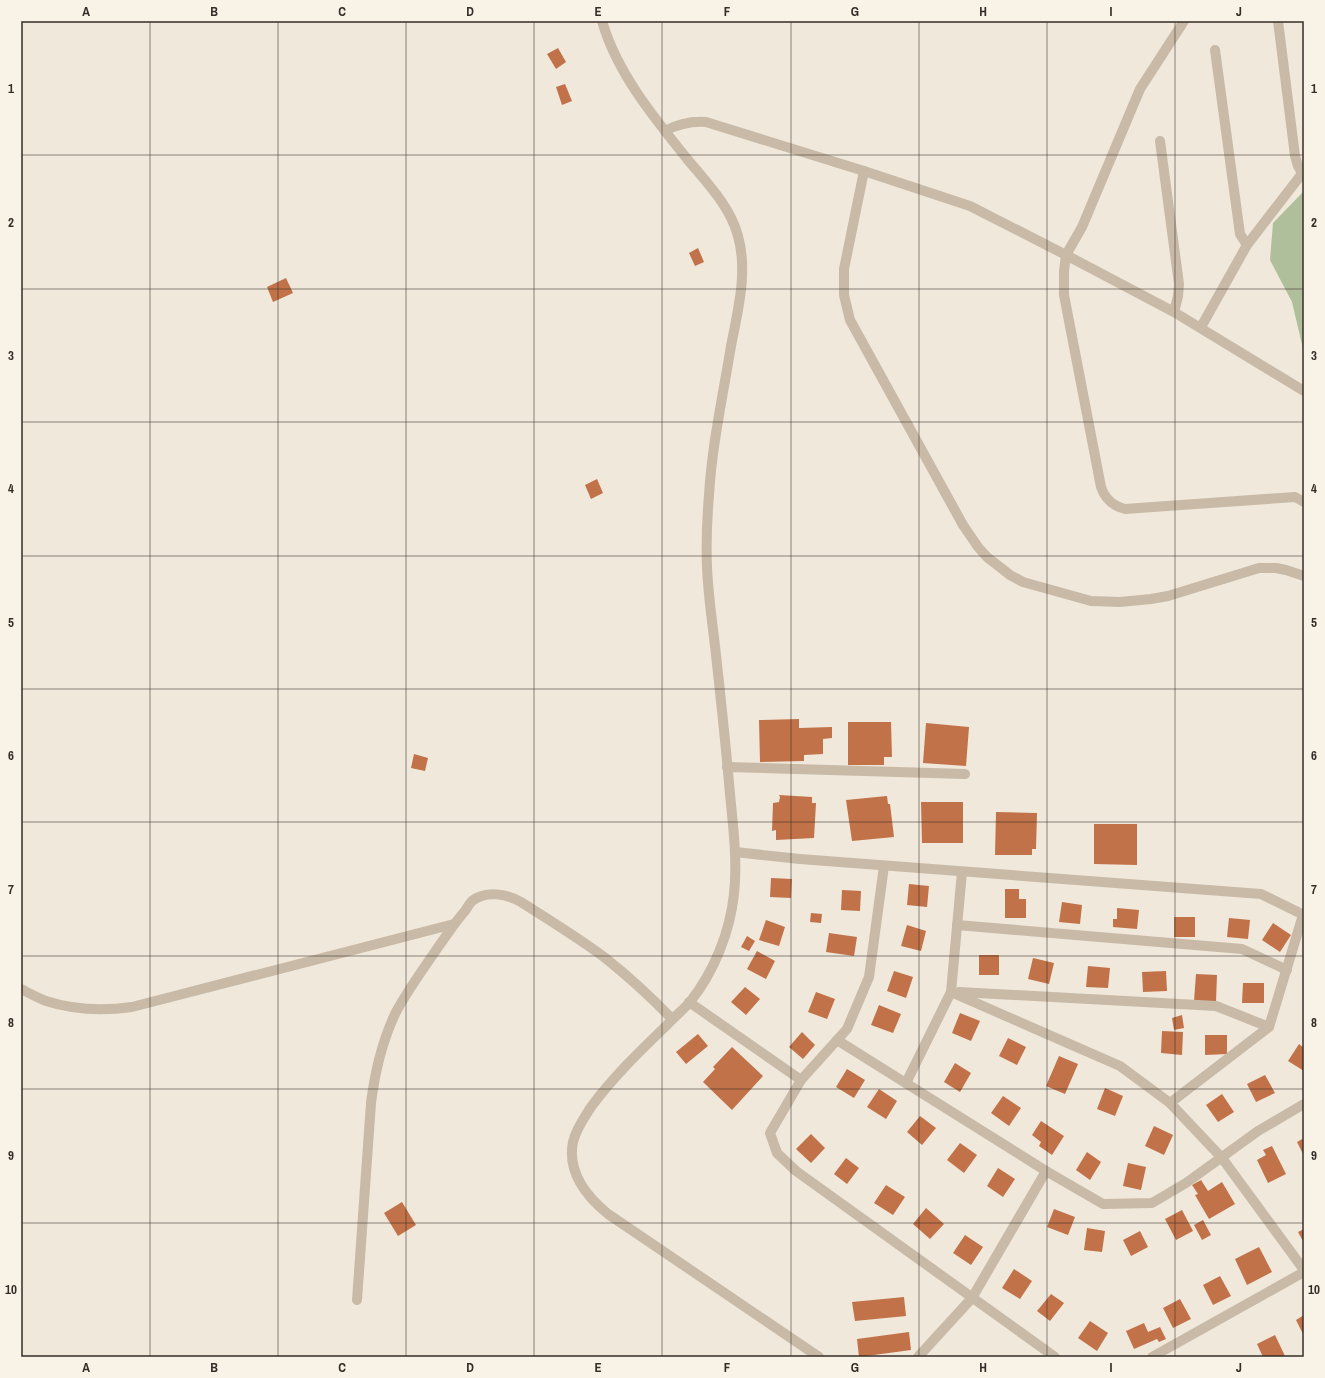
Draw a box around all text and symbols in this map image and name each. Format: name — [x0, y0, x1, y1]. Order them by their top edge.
text: A — [82, 3, 90, 20]
text: B — [210, 3, 218, 20]
text: C — [338, 3, 346, 20]
text: D — [466, 3, 474, 20]
text: E — [594, 3, 602, 20]
text: F — [724, 3, 731, 20]
text: G — [851, 3, 859, 20]
text: H — [979, 3, 987, 20]
text: I — [1110, 3, 1113, 20]
text: J — [1236, 3, 1242, 20]
text: 1 — [8, 80, 14, 97]
text: 1 — [1311, 80, 1317, 97]
text: 2 — [8, 214, 14, 231]
text: 2 — [1311, 214, 1317, 231]
text: 3 — [8, 347, 14, 364]
text: 3 — [1311, 347, 1317, 364]
text: 4 — [8, 480, 14, 497]
text: 4 — [1311, 480, 1317, 497]
text: 5 — [8, 614, 14, 631]
text: 5 — [1311, 614, 1317, 631]
text: 6 — [8, 747, 14, 764]
text: 6 — [1311, 747, 1317, 764]
text: 7 — [8, 881, 14, 898]
text: 7 — [1311, 881, 1317, 898]
text: 8 — [8, 1014, 14, 1031]
text: 8 — [1311, 1014, 1317, 1031]
text: 9 — [8, 1147, 14, 1164]
text: 9 — [1311, 1147, 1317, 1164]
text: 10 — [5, 1281, 17, 1298]
text: 10 — [1308, 1281, 1320, 1298]
text: A — [82, 1359, 90, 1376]
text: B — [210, 1359, 218, 1376]
text: C — [338, 1359, 346, 1376]
text: D — [466, 1359, 474, 1376]
text: E — [594, 1359, 602, 1376]
text: F — [724, 1359, 731, 1376]
text: G — [851, 1359, 859, 1376]
text: H — [979, 1359, 987, 1376]
text: I — [1110, 1359, 1113, 1376]
text: J — [1236, 1359, 1242, 1376]

